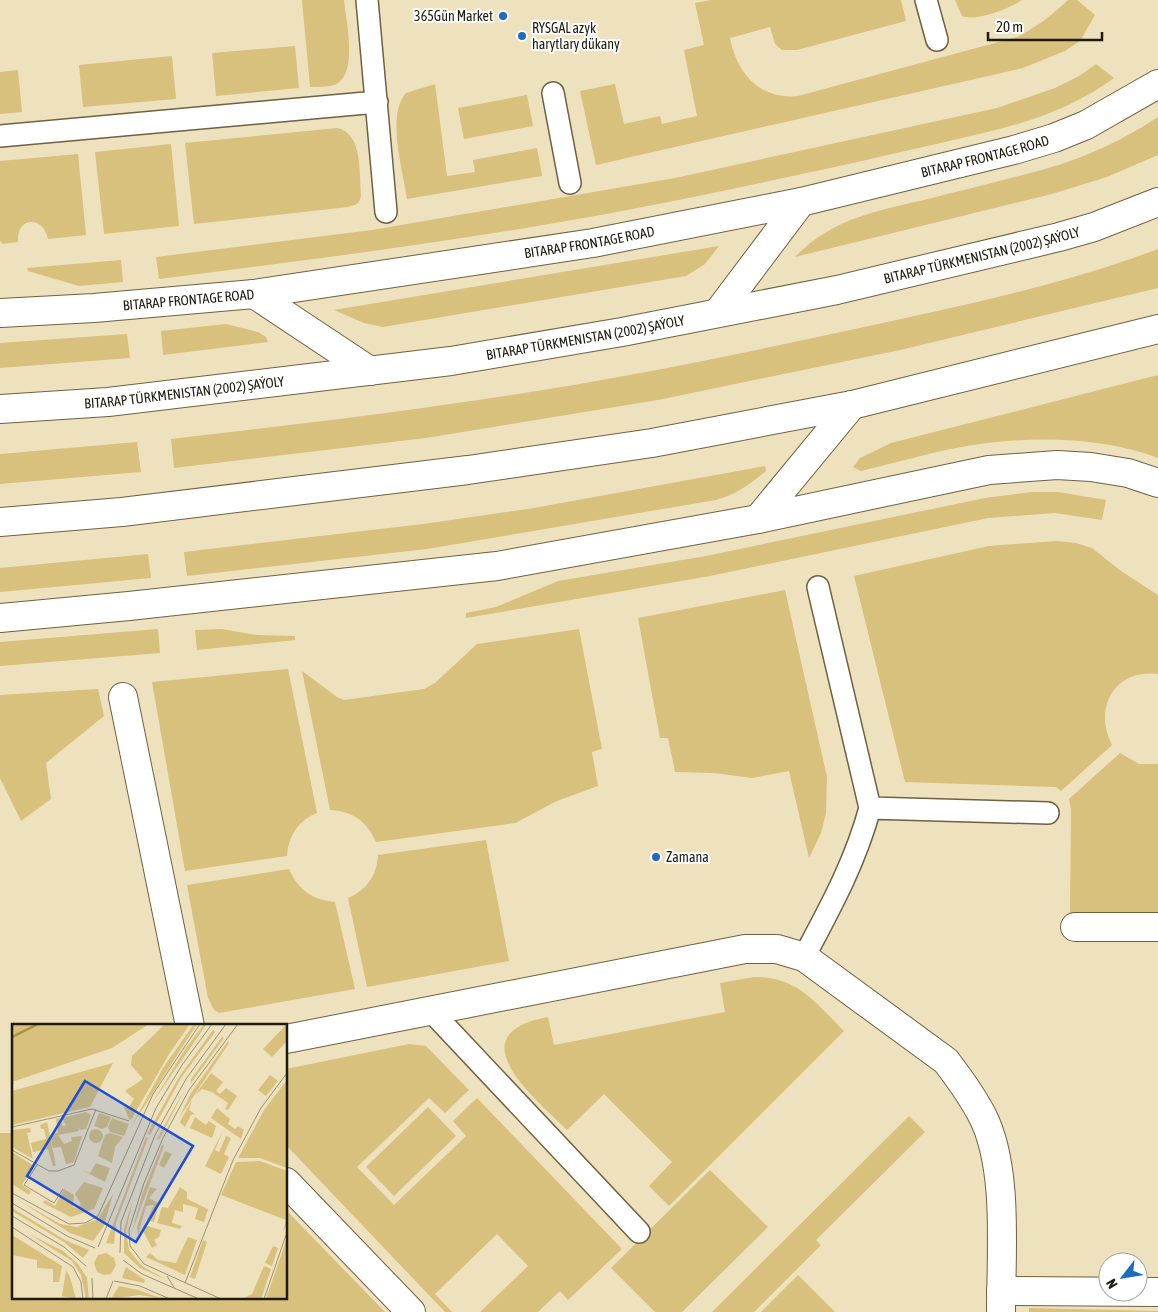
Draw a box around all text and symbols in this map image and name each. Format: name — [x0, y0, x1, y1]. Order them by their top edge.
place label: 365Gün Market — [414, 8, 493, 24]
marker: 365Gün Market — [497, 10, 509, 22]
scale bar — [988, 10, 1102, 42]
text: 20 m — [996, 18, 1023, 35]
place label: RYSGAL azyk harytlary dükany — [532, 20, 620, 52]
marker: RYSGAL azyk harytlary dükany — [516, 30, 528, 42]
street label: BITARAP FRONTAGE ROAD — [919, 132, 1051, 180]
street label: BITARAP FRONTAGE ROAD — [523, 223, 656, 261]
street label: BITARAP TÜRKMENISTAN (2002) ŞAÝOLY — [882, 223, 1082, 287]
street label: BITARAP FRONTAGE ROAD — [122, 286, 255, 313]
street label: BITARAP TÜRKMENISTAN (2002) ŞAÝOLY — [485, 312, 687, 363]
street label: BITARAP TÜRKMENISTAN (2002) ŞAÝOLY — [84, 373, 286, 412]
place label: Zamana — [666, 849, 709, 865]
marker: Zamana — [650, 851, 662, 863]
inset map — [12, 1024, 288, 1300]
north arrow — [1098, 1252, 1148, 1302]
text: N — [1103, 1276, 1121, 1291]

